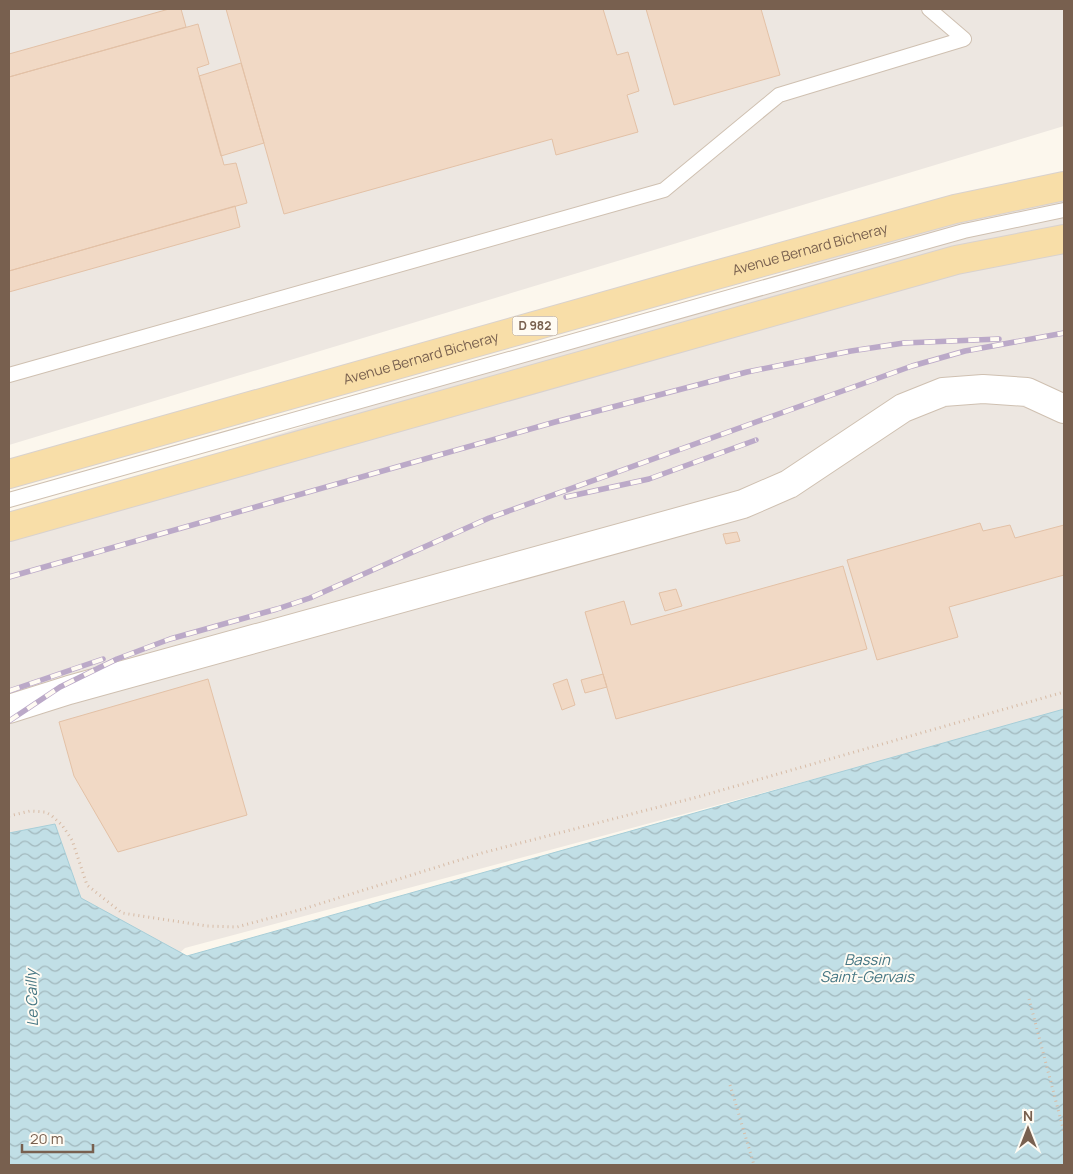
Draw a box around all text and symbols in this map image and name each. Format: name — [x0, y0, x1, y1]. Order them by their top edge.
street label: Avenue Bernard Bicheray — [730, 218, 890, 279]
road number: D 982 — [512, 316, 558, 336]
street label: Avenue Bernard Bicheray — [341, 326, 501, 388]
water label: Bassin Saint-Gervais — [820, 949, 915, 987]
water label: Le Cailly — [20, 967, 43, 1027]
north arrow — [1003, 1104, 1053, 1154]
text: N — [1023, 1106, 1033, 1125]
scale bar — [22, 1122, 94, 1154]
text: 20 m — [30, 1128, 63, 1149]

